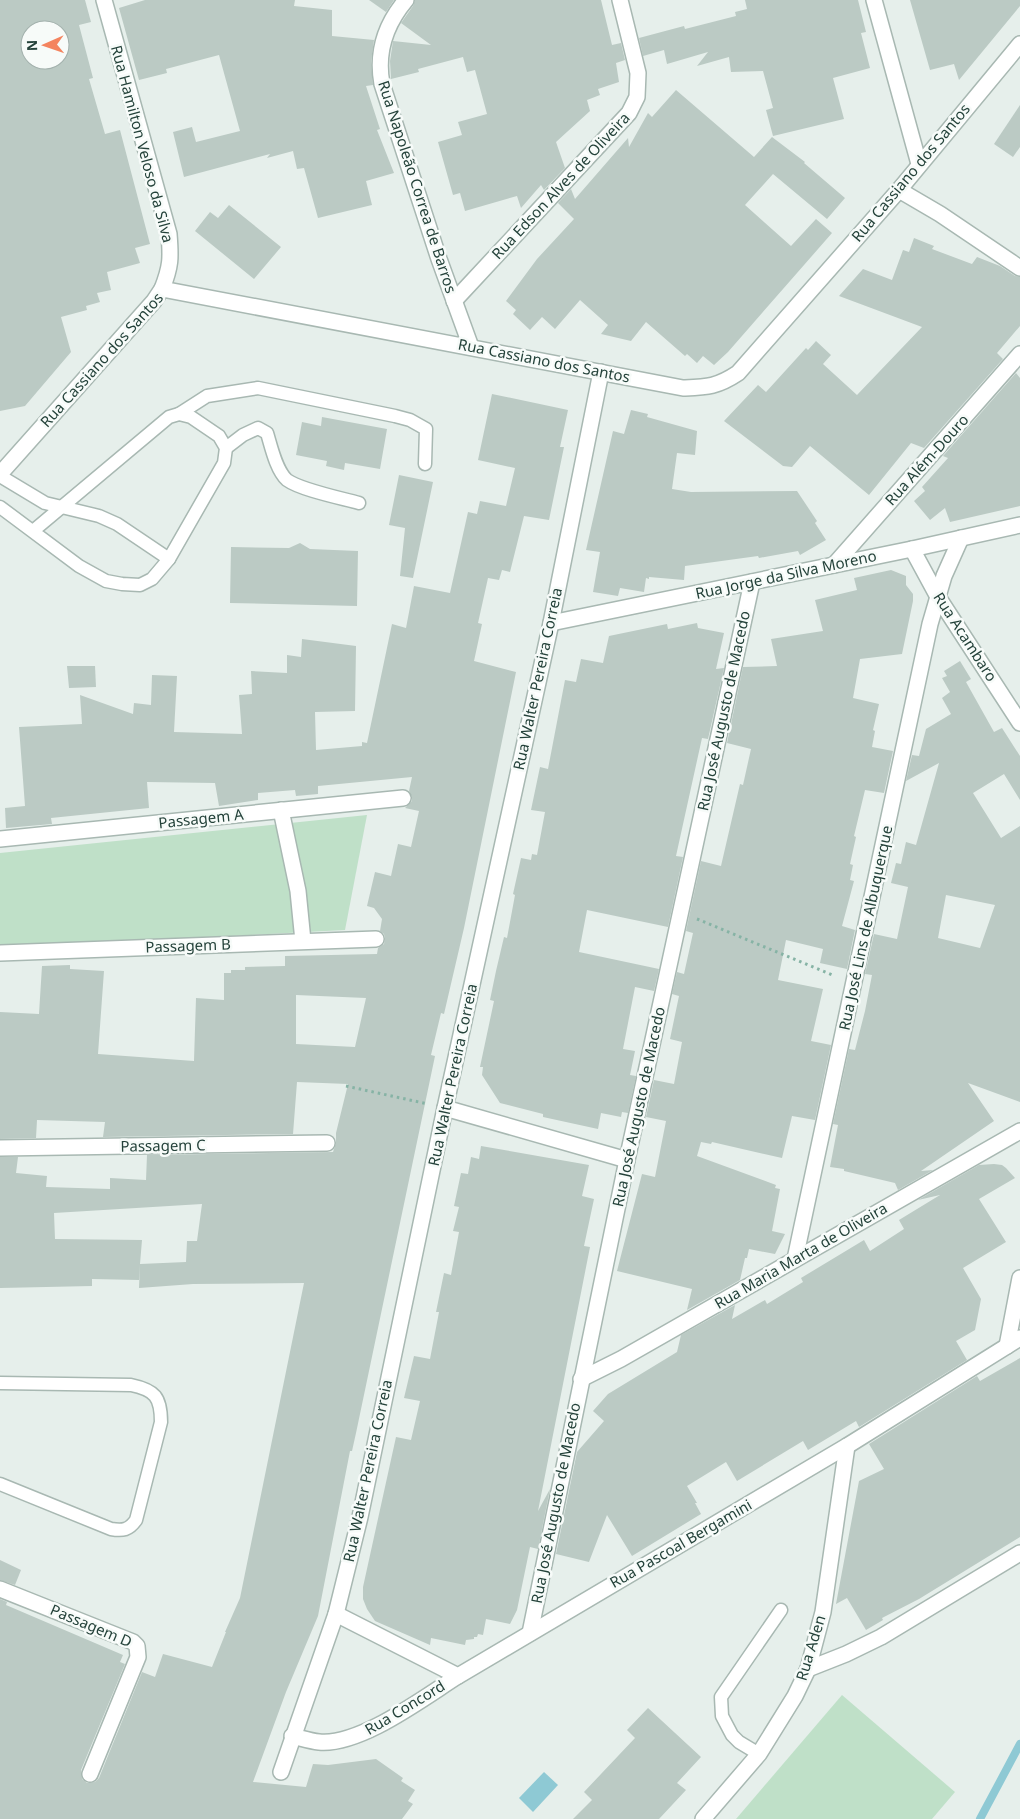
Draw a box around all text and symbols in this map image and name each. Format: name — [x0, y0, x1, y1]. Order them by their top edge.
north arrow — [20, 20, 70, 70]
text: N — [22, 39, 41, 51]
street label: Rua Hamilton Veloso da Silva — [107, 43, 179, 245]
street label: Rua Napoleão Correa de Barros — [374, 78, 462, 295]
street label: Rua Cassiano dos Santos — [846, 99, 974, 246]
street label: Rua Edson Alves de Oliveira — [487, 108, 634, 263]
street label: Rua Cassiano dos Santos — [35, 288, 167, 431]
street label: Rua Cassiano dos Santos — [457, 334, 632, 387]
street label: Rua Além-Douro — [880, 410, 972, 509]
street label: Rua Jorge da Silva Moreno — [693, 545, 878, 603]
street label: Rua Walter Pereira Correia — [508, 586, 566, 772]
street label: Rua Acambaro — [929, 588, 1002, 685]
street label: Rua José Augusto de Macedo — [692, 609, 754, 813]
street label: Passagem A — [157, 804, 245, 832]
street label: Rua José Lins de Albuquerque — [834, 823, 897, 1032]
street label: Passagem B — [145, 934, 231, 956]
street label: Rua Walter Pereira Correia — [423, 982, 481, 1168]
street label: Rua José Augusto de Macedo — [607, 1005, 669, 1209]
street label: Passagem C — [120, 1134, 206, 1156]
street label: Rua Maria Marta de Oliveira — [710, 1197, 891, 1313]
street label: Rua Walter Pereira Correia — [338, 1378, 396, 1564]
street label: Rua José Augusto de Macedo — [526, 1401, 584, 1605]
street label: Rua Pascoal Bergamini — [606, 1494, 755, 1592]
street label: Passagem D — [48, 1599, 135, 1651]
street label: Rua Aden — [791, 1613, 829, 1683]
street label: Rua Concord — [361, 1675, 448, 1739]

